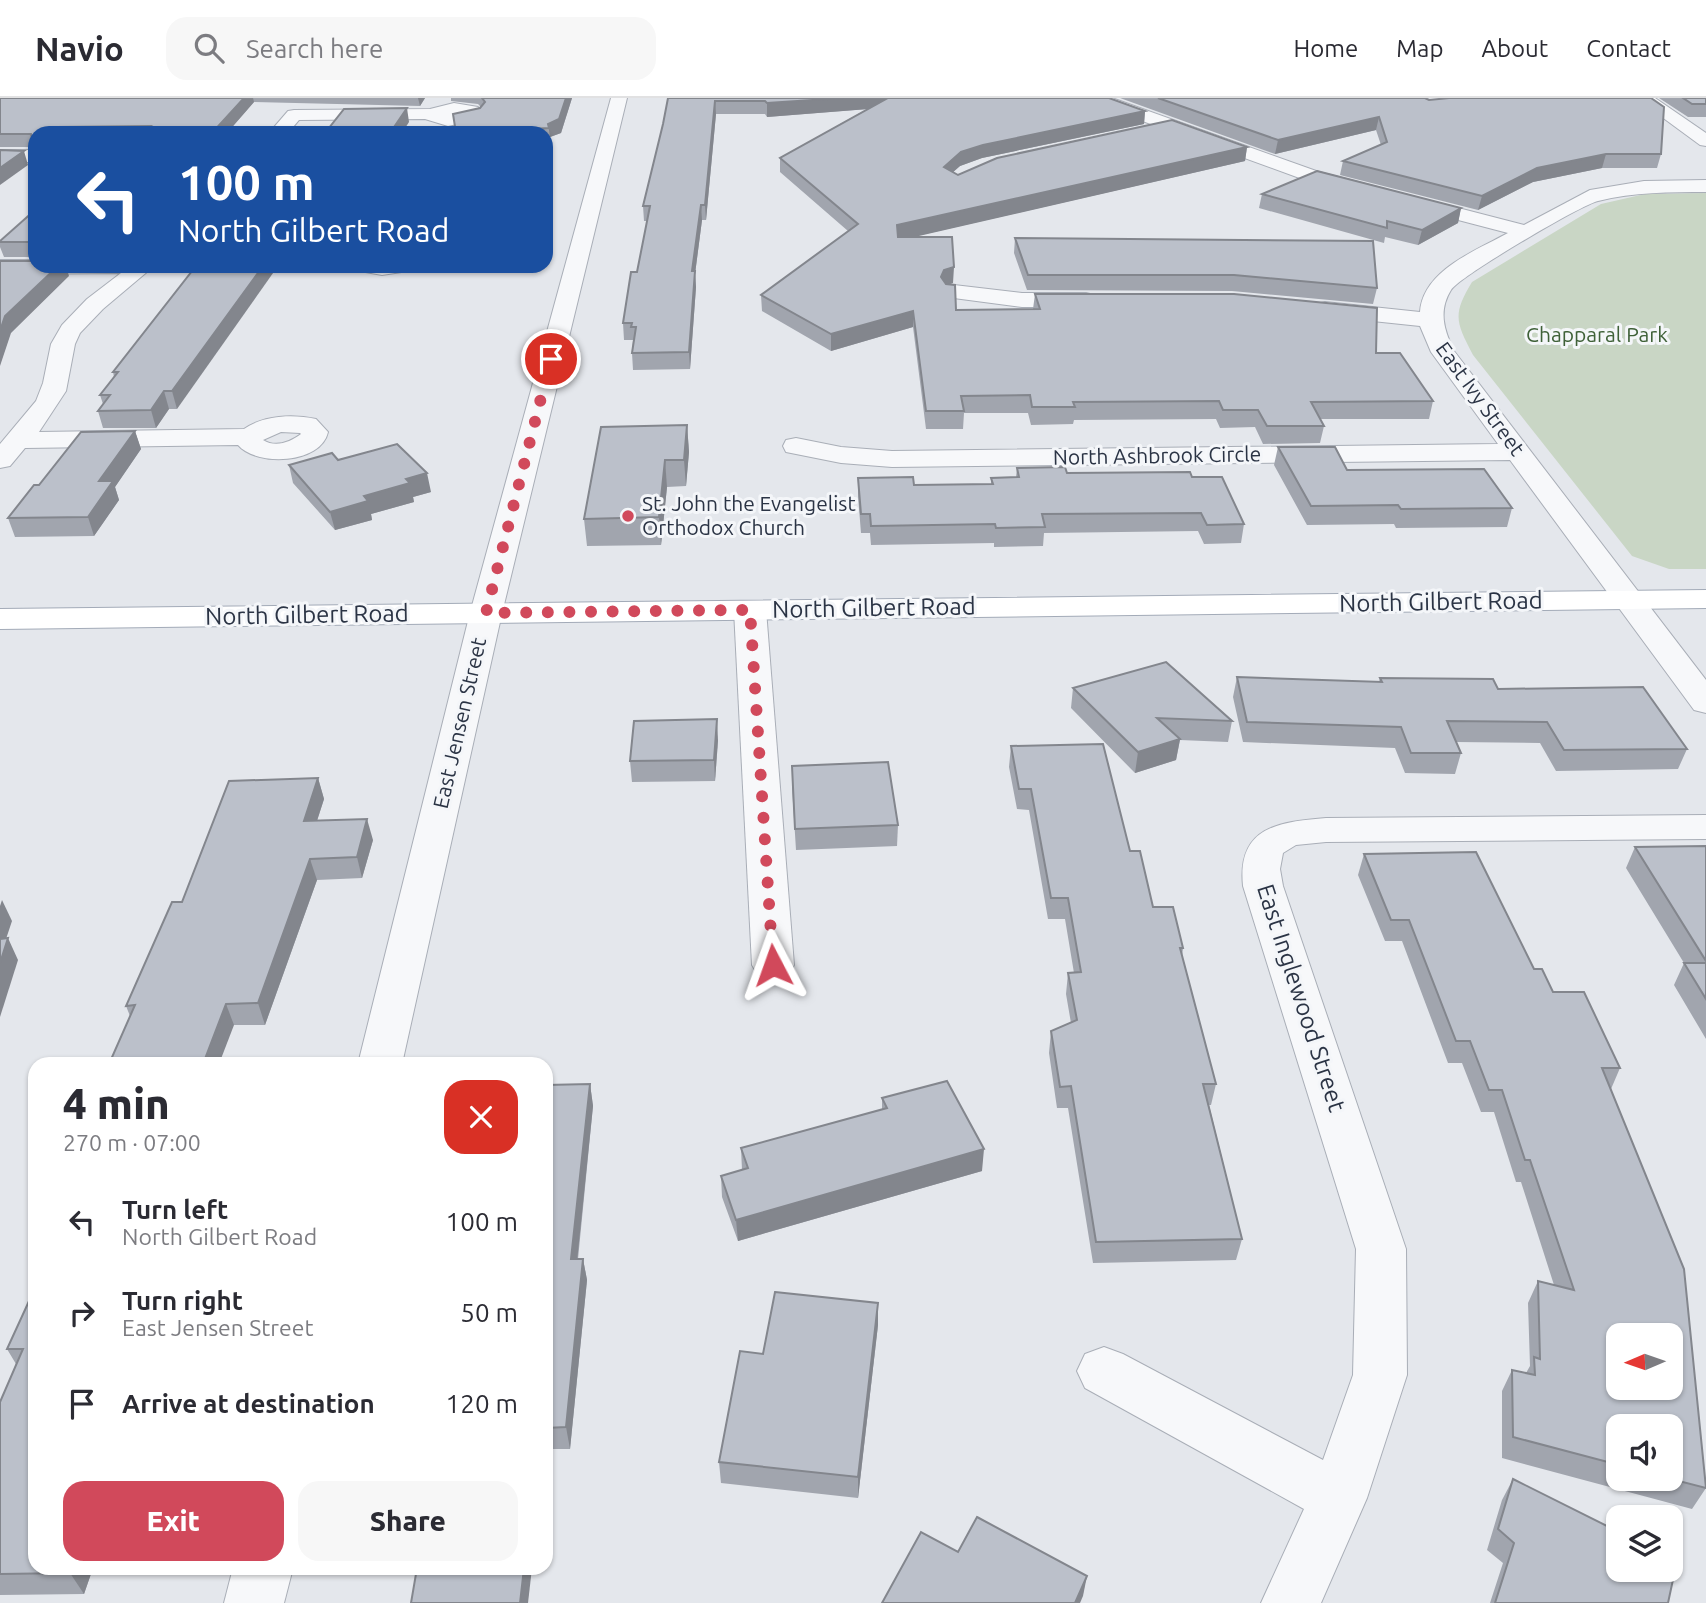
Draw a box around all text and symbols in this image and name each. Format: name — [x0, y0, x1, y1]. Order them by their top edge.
search box — [166, 17, 656, 80]
icon: search — [190, 29, 228, 67]
text: Navio — [35, 30, 124, 67]
text: Search here — [246, 34, 383, 63]
text: Home — [1293, 35, 1358, 62]
text: Map — [1396, 35, 1443, 62]
text: About — [1481, 35, 1548, 62]
text: Contact — [1586, 35, 1671, 62]
icon: left — [63, 154, 154, 245]
text: 100 m — [178, 154, 315, 209]
text: North Gilbert Road — [178, 212, 449, 248]
park label: Chapparal Park — [1526, 322, 1668, 346]
pin — [521, 329, 581, 389]
street label: East Ivy Street — [1432, 337, 1530, 460]
icon: arrive — [532, 340, 570, 378]
street label: North Ashbrook Circle — [1053, 441, 1261, 469]
place label: St. John the Evangelist Orthodox Church — [642, 491, 856, 539]
marker: St. John the Evangelist Orthodox Church — [620, 508, 636, 524]
street label: North Gilbert Road — [1339, 586, 1543, 617]
street label: North Gilbert Road — [772, 592, 976, 623]
street label: North Gilbert Road — [205, 599, 409, 630]
street label: East Jensen Street — [428, 635, 490, 811]
street label: East Inglewood Street — [1252, 881, 1351, 1116]
position arrow — [736, 928, 810, 1002]
text: 4 min — [63, 1080, 170, 1127]
button: close — [444, 1080, 518, 1154]
text: 270 m · 07:00 — [63, 1130, 201, 1155]
text: Turn left — [122, 1195, 228, 1224]
icon: left — [63, 1203, 101, 1241]
text: 100 m — [446, 1207, 518, 1236]
text: North Gilbert Road — [122, 1224, 317, 1249]
text: Turn right — [122, 1286, 243, 1315]
icon: right — [63, 1294, 101, 1332]
text: 50 m — [460, 1298, 518, 1327]
text: East Jensen Street — [122, 1315, 313, 1340]
north arrow — [1606, 1323, 1684, 1400]
map controls — [1606, 1323, 1683, 1582]
icon: arrive — [63, 1385, 101, 1423]
text: Arrive at destination — [122, 1389, 375, 1418]
text: 120 m — [446, 1389, 518, 1418]
button: sound — [1606, 1414, 1683, 1491]
button: Exit — [63, 1481, 284, 1561]
button: Share — [298, 1481, 518, 1561]
button: layers — [1606, 1505, 1683, 1582]

